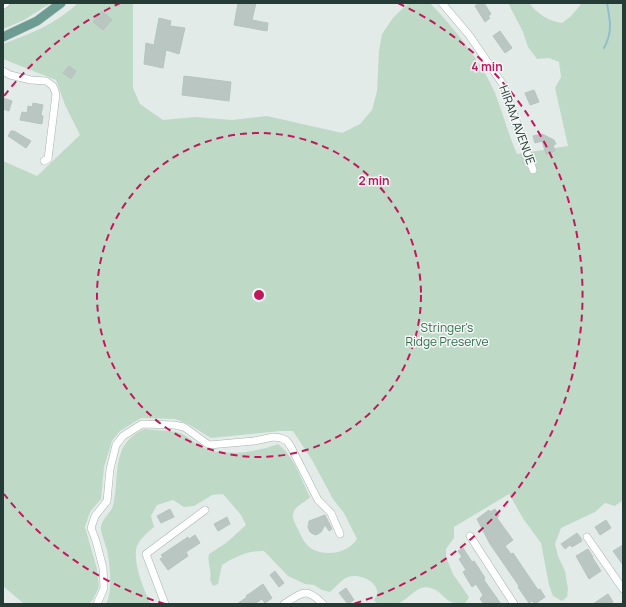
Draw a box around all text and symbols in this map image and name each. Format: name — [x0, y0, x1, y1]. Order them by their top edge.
text: 4 min — [471, 58, 503, 75]
street label: HIRAM AVENUE — [495, 83, 540, 167]
text: 2 min — [358, 172, 390, 189]
centre of rings — [252, 288, 266, 302]
park label: Stringer's Ridge Preserve — [406, 319, 488, 350]

